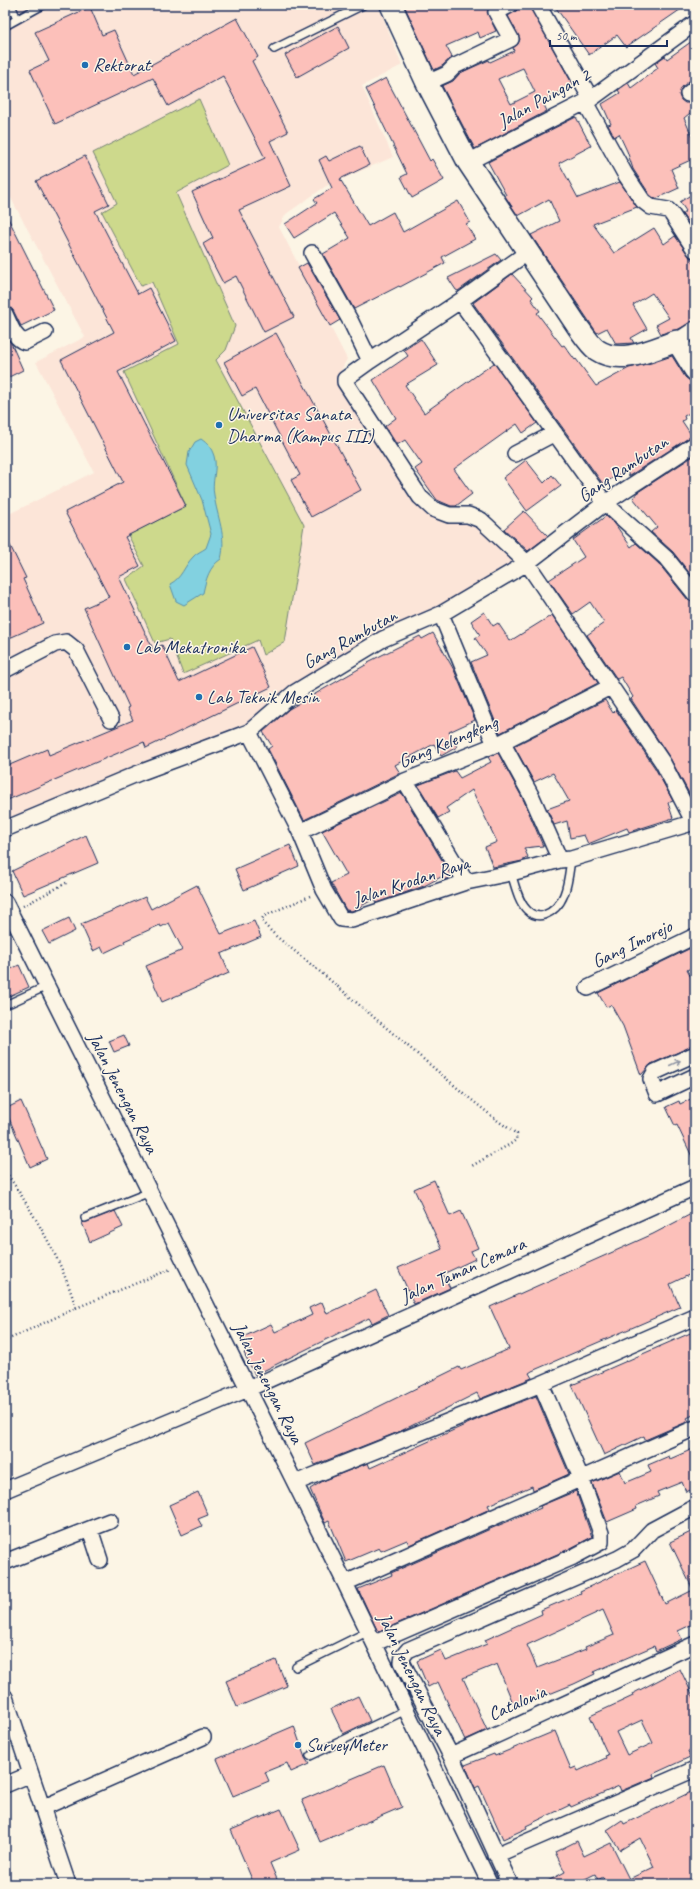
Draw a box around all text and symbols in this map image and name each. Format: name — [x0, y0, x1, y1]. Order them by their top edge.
scale bar — [550, 22, 667, 48]
text: 50 m — [556, 28, 578, 44]
place label: Rektorat — [93, 53, 152, 77]
marker: Rektorat — [80, 60, 90, 70]
street label: Jalan Paingan 2 — [493, 62, 596, 134]
place label: Universitas Sanata Dharma (Kampus III) — [227, 402, 375, 448]
marker: Universitas Sanata Dharma (Kampus III) — [214, 420, 224, 430]
street label: Gang Rambutan — [573, 429, 674, 508]
street label: Gang Rambutan — [299, 603, 402, 675]
place label: Lab Mekatronika — [135, 635, 248, 659]
marker: Lab Mekatronika — [122, 642, 132, 652]
place label: Lab Teknik Mesin — [207, 685, 320, 709]
marker: Lab Teknik Mesin — [194, 692, 204, 702]
street label: Gang Kelengkeng — [395, 710, 502, 774]
street label: Jalan Krodan Raya — [349, 850, 474, 911]
street label: Gang Imorejo — [588, 914, 677, 974]
street label: Jalan Jenengan Raya — [82, 1027, 165, 1159]
one-way arrow — [669, 1059, 681, 1066]
street label: Jalan Taman Cemara — [396, 1231, 531, 1309]
street label: Jalan Jenengan Raya — [227, 1317, 310, 1449]
street label: Jalan Jenengan Raya — [372, 1608, 453, 1741]
street label: Catalonia — [484, 1679, 551, 1726]
place label: SurveyMeter — [306, 1733, 388, 1757]
marker: SurveyMeter — [293, 1740, 303, 1750]

